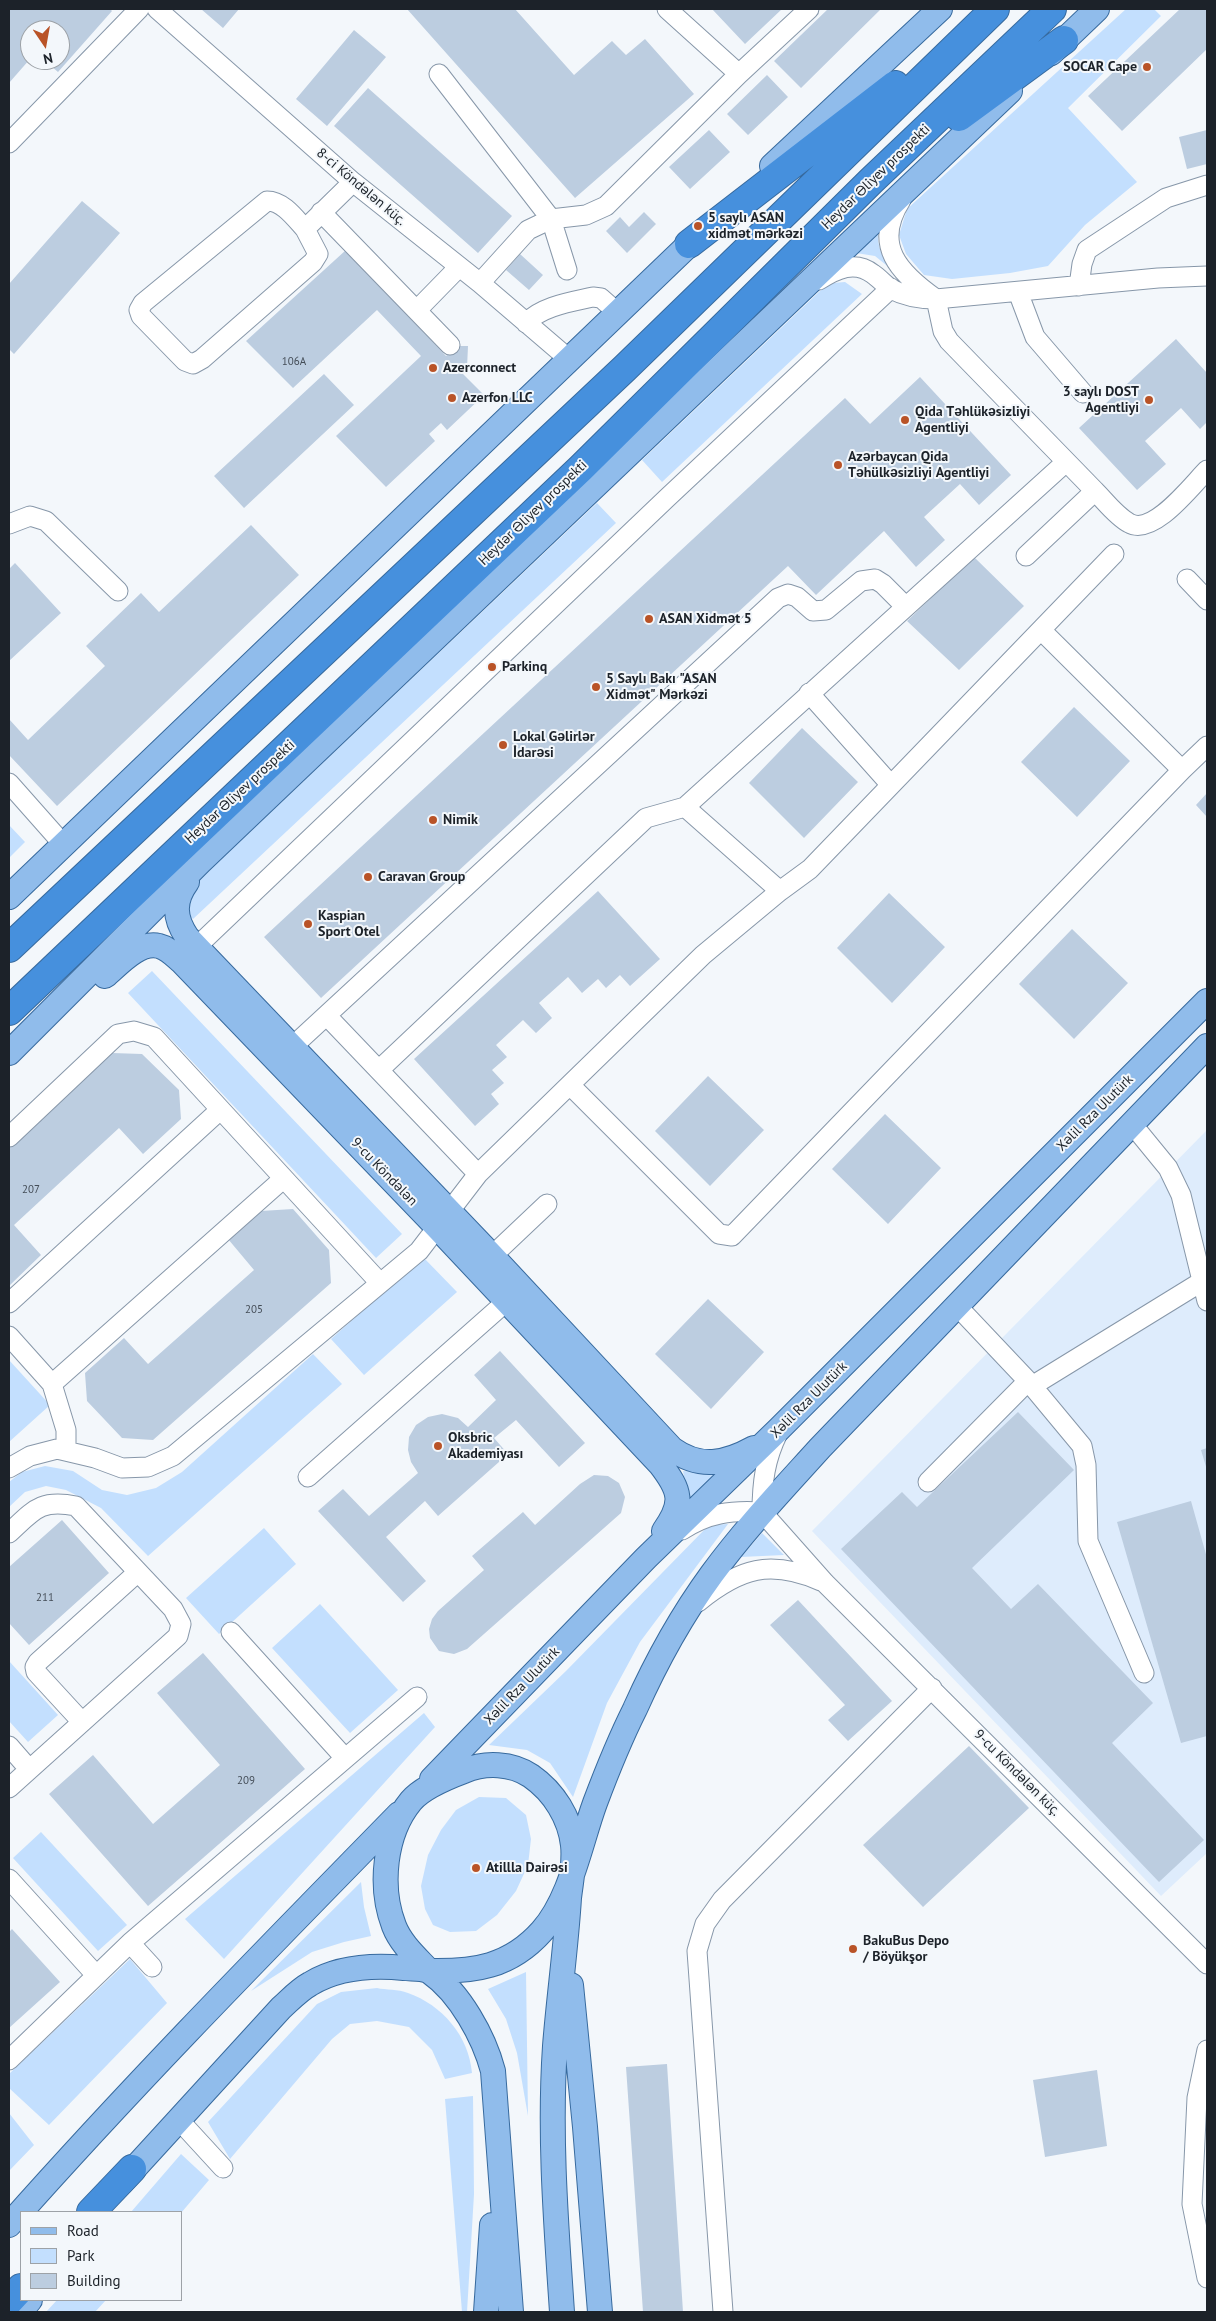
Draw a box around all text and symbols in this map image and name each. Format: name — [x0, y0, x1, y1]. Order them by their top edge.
north arrow — [20, 20, 70, 70]
text: N — [42, 49, 54, 68]
place label: SOCAR Cape — [1063, 59, 1137, 75]
marker: SOCAR Cape — [1141, 61, 1153, 73]
street label: Heydər Əliyev prospekti — [818, 121, 934, 233]
street label: 8-ci Köndələn küç. — [313, 145, 409, 229]
place label: 5 saylı ASAN xidmət mərkəzi — [708, 210, 803, 242]
marker: 5 saylı ASAN xidmət mərkəzi — [692, 220, 704, 232]
house number: 106A — [282, 355, 306, 369]
place label: Azerconnect — [443, 360, 516, 376]
marker: Azerconnect — [427, 362, 439, 374]
place label: 3 saylı DOST Agentliyi — [1063, 384, 1139, 417]
place label: Azerfon LLC — [462, 390, 533, 406]
marker: Azerfon LLC — [446, 392, 458, 404]
marker: 3 saylı DOST Agentliyi — [1143, 394, 1155, 406]
place label: Qida Təhlükəsizliyi Agentliyi — [915, 404, 1030, 437]
marker: Qida Təhlükəsizliyi Agentliyi — [899, 414, 911, 426]
place label: Azərbaycan Qida Təhülkəsizliyi Agentliyi — [848, 449, 989, 482]
street label: Heydər Əliyev prospekti — [475, 457, 591, 569]
marker: Azərbaycan Qida Təhülkəsizliyi Agentliyi — [832, 459, 844, 471]
place label: ASAN Xidmət 5 — [659, 611, 752, 627]
marker: ASAN Xidmət 5 — [643, 613, 655, 625]
place label: Parkinq — [502, 659, 547, 675]
marker: Parkinq — [486, 661, 498, 673]
place label: 5 Saylı Bakı "ASAN Xidmət" Mərkəzi — [606, 671, 717, 704]
marker: 5 Saylı Bakı "ASAN Xidmət" Mərkəzi — [590, 681, 602, 693]
place label: Lokal Gəlirlər İdarəsi — [513, 729, 595, 762]
street label: Heydər Əliyev prospekti — [182, 737, 298, 847]
marker: Lokal Gəlirlər İdarəsi — [497, 739, 509, 751]
place label: Nimik — [443, 812, 478, 828]
marker: Nimik — [427, 814, 439, 826]
place label: Caravan Group — [378, 869, 465, 885]
marker: Caravan Group — [362, 871, 374, 883]
place label: Kaspian Sport Otel — [318, 908, 380, 940]
marker: Kaspian Sport Otel — [302, 918, 314, 930]
street label: Xəlil Rza Ulutürk — [1053, 1071, 1137, 1155]
street label: 9-cu Köndələn — [347, 1134, 421, 1210]
house number: 207 — [22, 1183, 40, 1197]
house number: 205 — [245, 1303, 263, 1317]
street label: Xəlil Rza Ulutürk — [767, 1358, 851, 1442]
place label: Oksbric Akademiyası — [448, 1430, 523, 1462]
marker: Oksbric Akademiyası — [432, 1440, 444, 1452]
house number: 211 — [36, 1591, 54, 1605]
street label: Xəlil Rza Ulutürk — [481, 1644, 563, 1728]
street label: 9-cu Köndələn küç. — [970, 1726, 1064, 1820]
house number: 209 — [237, 1774, 255, 1788]
place label: Atillla Dairəsi — [486, 1860, 568, 1876]
marker: Atillla Dairəsi — [470, 1862, 482, 1874]
place label: BakuBus Depo / Böyükşor — [863, 1933, 949, 1965]
marker: BakuBus Depo / Böyükşor — [847, 1943, 859, 1955]
legend — [20, 2211, 182, 2301]
text: Road — [67, 2221, 99, 2240]
text: Park — [67, 2246, 95, 2265]
text: Building — [67, 2271, 121, 2290]

